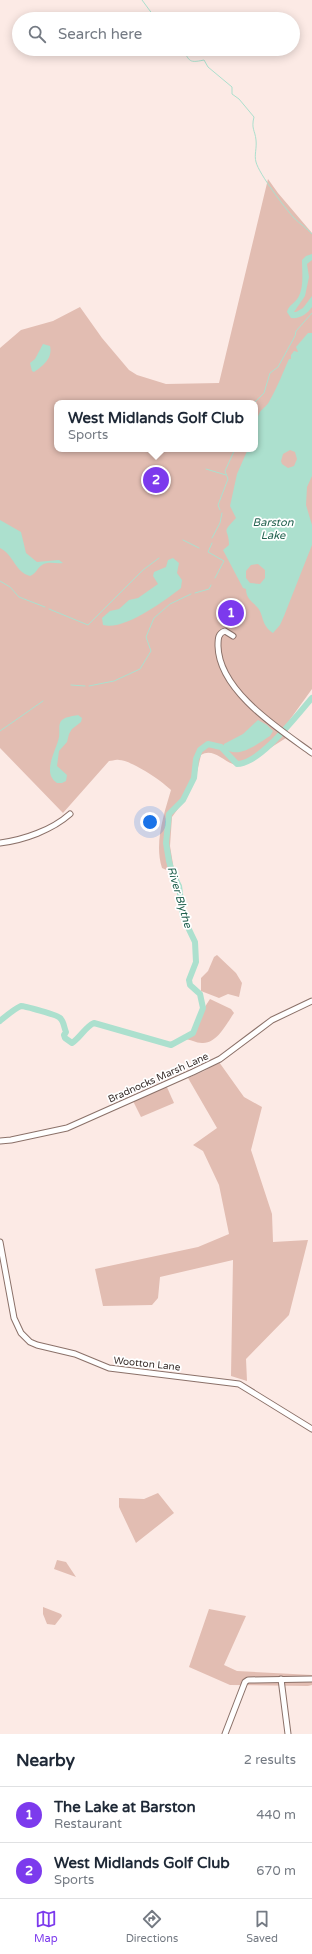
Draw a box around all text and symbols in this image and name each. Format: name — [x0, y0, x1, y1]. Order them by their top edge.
search box — [12, 12, 300, 56]
icon: search — [26, 23, 48, 45]
text: Search here — [58, 25, 142, 43]
popup — [54, 400, 258, 452]
text: West Midlands Golf Club — [68, 409, 244, 427]
text: Sports — [68, 427, 108, 443]
pin: 2 — [143, 465, 169, 495]
water label: Barston Lake — [253, 516, 294, 542]
pin: 1 — [218, 598, 244, 628]
your location — [140, 812, 160, 832]
water label: River Blythe — [165, 865, 195, 930]
street label: Bradnocks Marsh Lane — [106, 1050, 211, 1105]
street label: Wootton Lane — [113, 1355, 181, 1374]
text: Nearby — [16, 1750, 75, 1771]
text: 2 results — [244, 1752, 296, 1768]
text: The Lake at Barston — [54, 1798, 196, 1816]
text: 1 — [25, 1807, 33, 1823]
text: 440 m — [256, 1807, 296, 1823]
text: Restaurant — [54, 1816, 122, 1832]
text: West Midlands Golf Club — [54, 1854, 230, 1872]
text: 2 — [25, 1863, 33, 1879]
text: 670 m — [256, 1863, 296, 1879]
text: Sports — [54, 1872, 94, 1888]
tab: Map — [34, 1908, 58, 1945]
tab: Directions — [126, 1908, 178, 1945]
tab: Saved — [246, 1908, 278, 1945]

